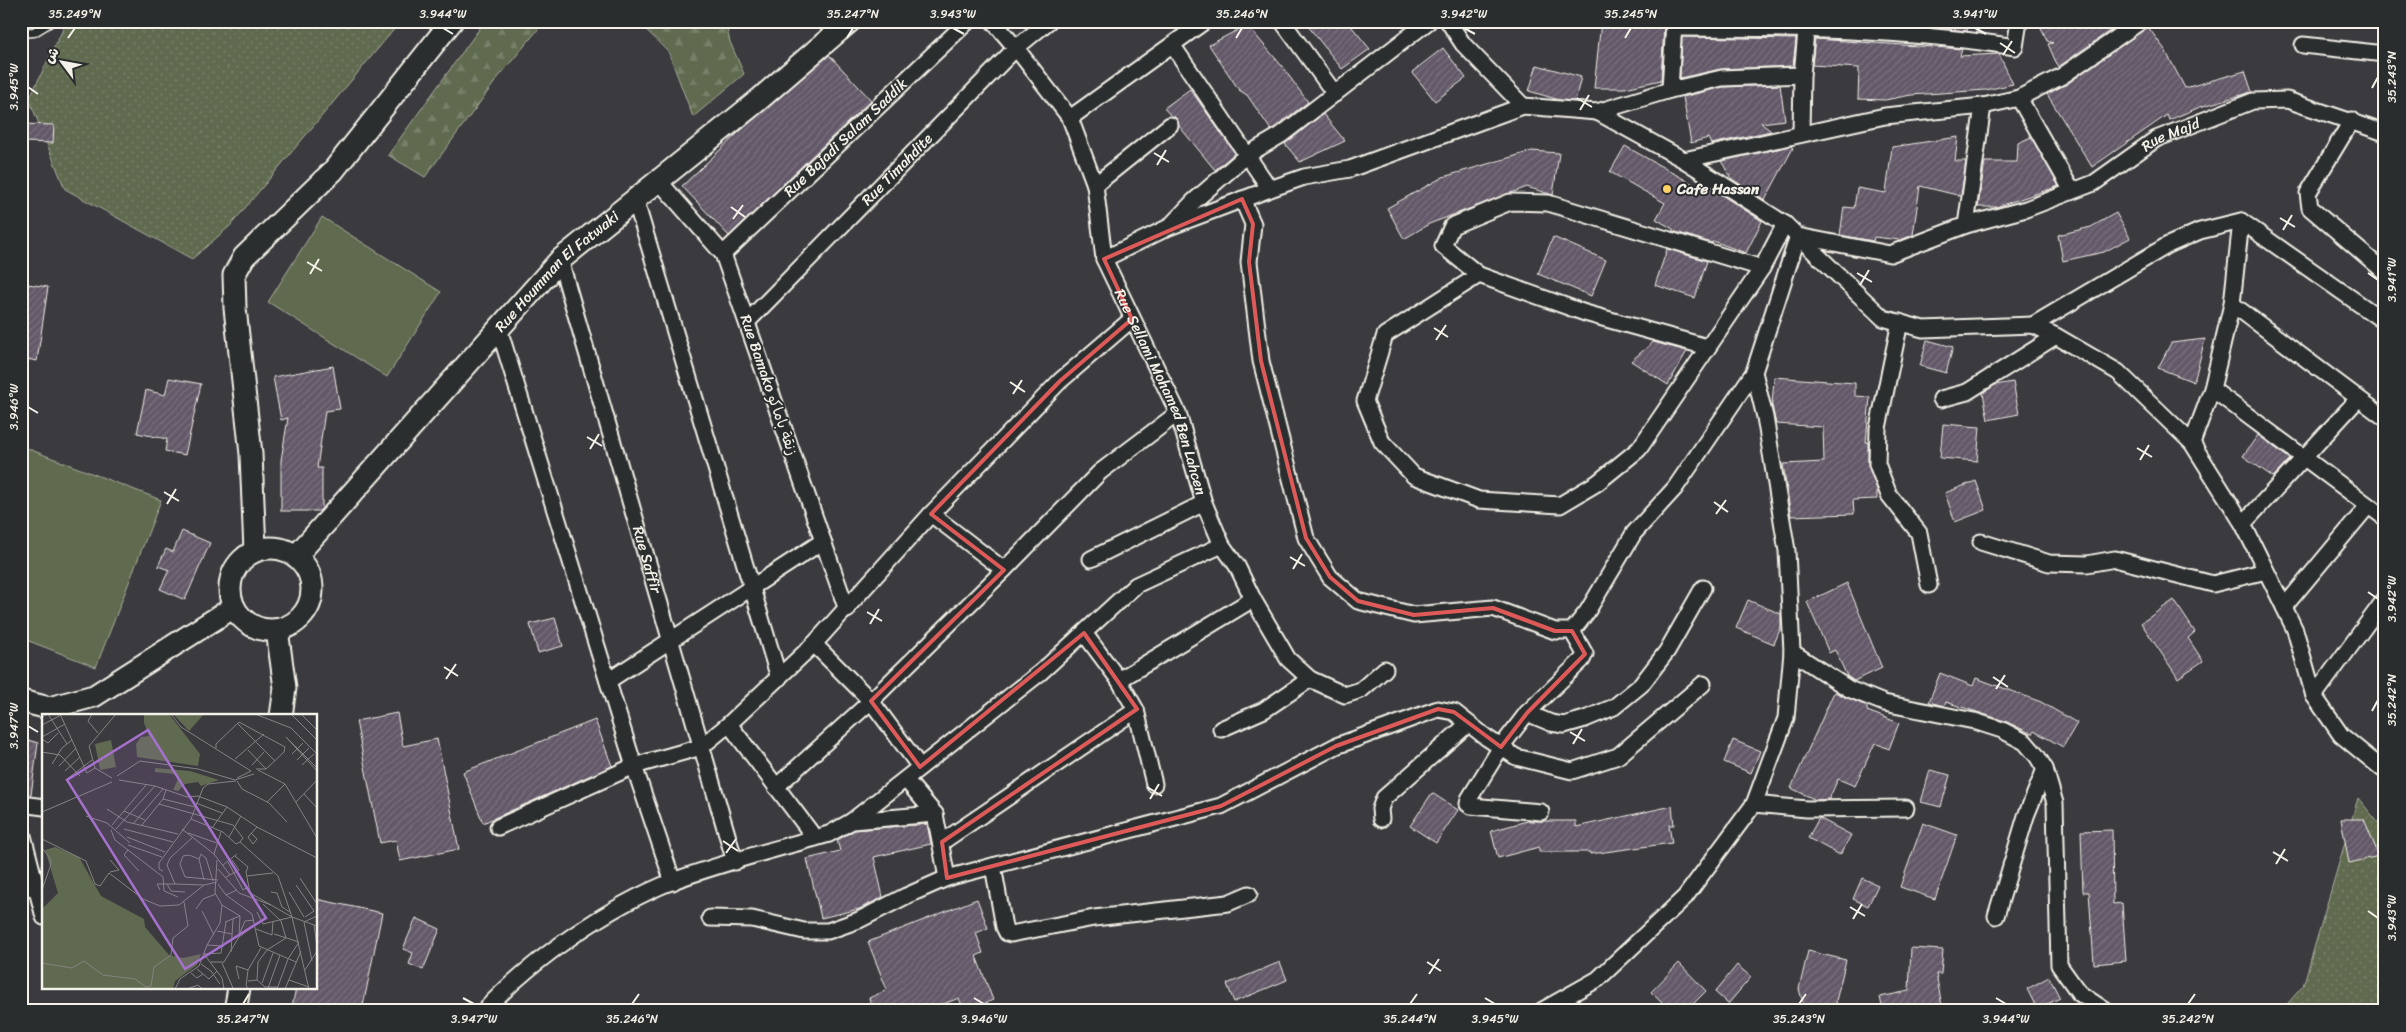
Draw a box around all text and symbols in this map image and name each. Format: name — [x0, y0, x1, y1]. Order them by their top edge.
text: 35.249°N — [49, 3, 102, 25]
text: 3.944°W — [420, 3, 467, 25]
text: 35.247°N — [827, 3, 880, 25]
text: 3.943°W — [930, 3, 977, 25]
text: 35.246°N — [1216, 3, 1269, 25]
text: 3.942°W — [1441, 3, 1488, 25]
text: 35.245°N — [1605, 3, 1658, 25]
text: 3.941°W — [1953, 3, 1998, 25]
north arrow — [38, 38, 88, 88]
text: ش — [37, 42, 66, 69]
text: 35.243°N — [2381, 50, 2403, 103]
text: 3.945°W — [3, 63, 25, 110]
street label: Rue Bajadi Salam Saddik — [777, 71, 914, 203]
street label: Rue Majd — [2136, 110, 2205, 159]
street label: Rue Timahdite — [855, 127, 939, 212]
place label: Cafe Hassan — [1676, 176, 1760, 202]
marker: Cafe Hassan — [1661, 183, 1673, 195]
street label: Rue Houmman El Fatwaki — [488, 204, 626, 338]
text: 3.941°W — [2381, 257, 2403, 302]
street label: Rue Sellami Mohamed Ben Lahcen — [1107, 284, 1214, 498]
street label: Rue Bamako زنقة باماكو — [733, 311, 805, 459]
text: 3.946°W — [3, 383, 25, 430]
street label: Rue Saffir — [625, 523, 669, 597]
text: 3.942°W — [2381, 575, 2403, 622]
text: 35.242°N — [2381, 673, 2403, 726]
text: 3.947°W — [3, 702, 25, 749]
inset map — [42, 714, 318, 990]
text: 3.943°W — [2381, 894, 2403, 941]
text: 35.247°N — [217, 1008, 270, 1030]
text: 3.947°W — [451, 1008, 498, 1030]
text: 35.246°N — [606, 1008, 659, 1030]
text: 3.946°W — [961, 1008, 1008, 1030]
text: 35.244°N — [1384, 1008, 1437, 1030]
text: 3.945°W — [1472, 1008, 1519, 1030]
text: 35.243°N — [1773, 1008, 1826, 1030]
text: 3.944°W — [1983, 1008, 2030, 1030]
text: 35.242°N — [2162, 1008, 2215, 1030]

